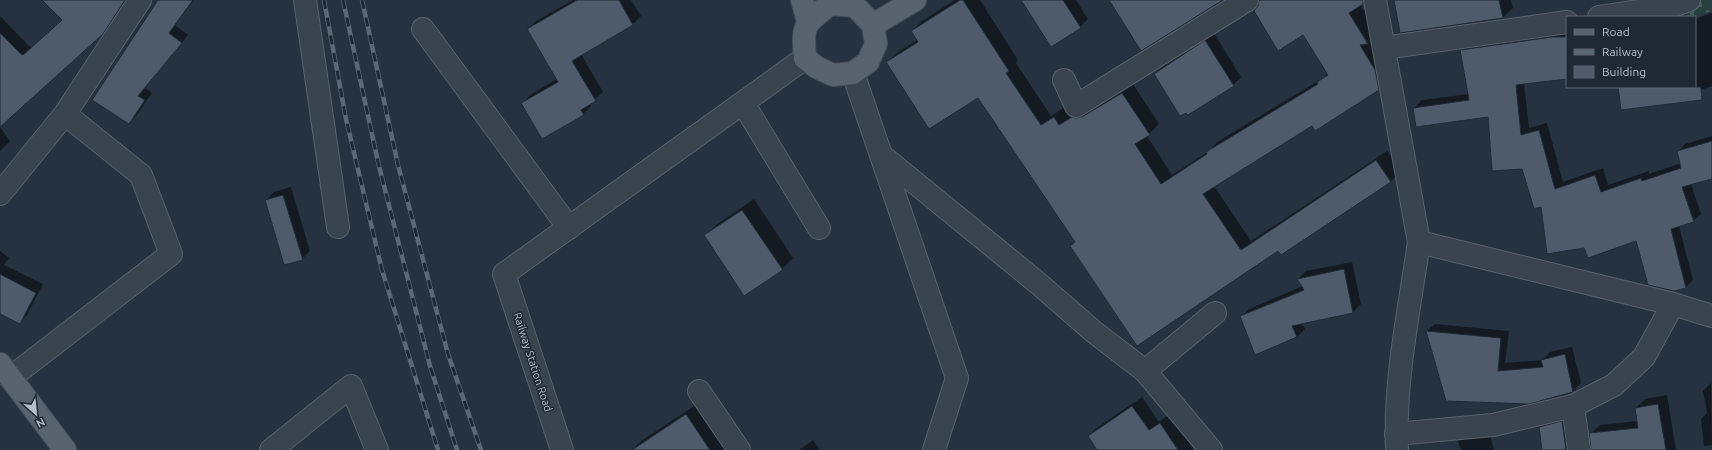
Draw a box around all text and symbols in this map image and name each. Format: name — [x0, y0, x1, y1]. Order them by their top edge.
legend — [1566, 16, 1696, 88]
text: Road — [1602, 25, 1630, 38]
text: Railway — [1602, 45, 1643, 58]
text: Building — [1602, 65, 1646, 78]
street label: Railway Station Road — [511, 311, 555, 413]
north arrow — [16, 394, 56, 434]
text: N — [34, 416, 47, 430]

